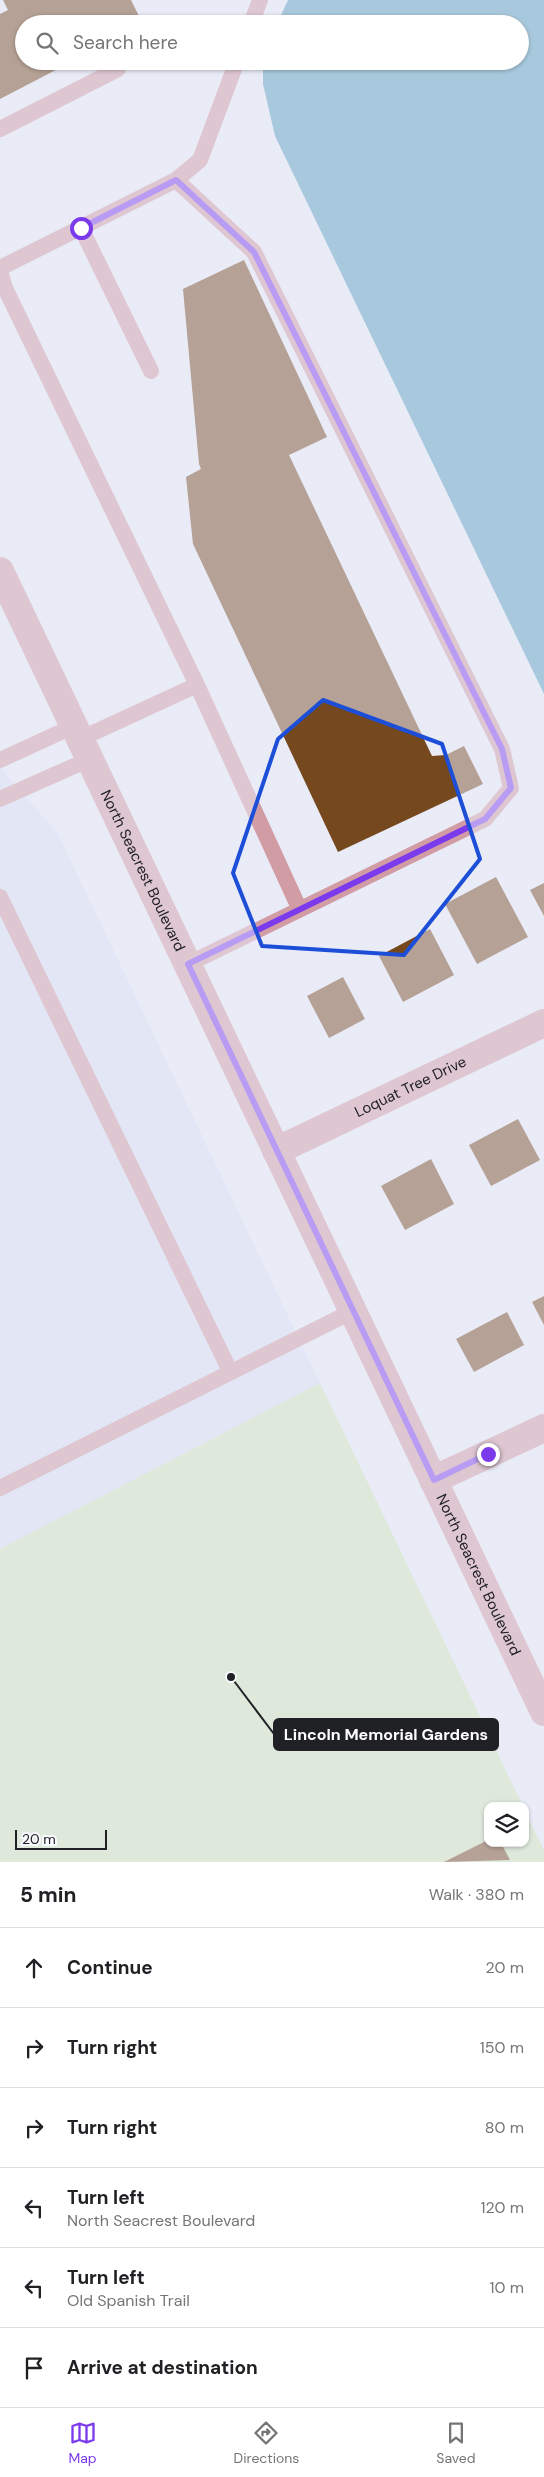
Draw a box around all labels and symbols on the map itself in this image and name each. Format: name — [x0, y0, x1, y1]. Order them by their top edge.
route start — [70, 217, 93, 240]
street label: North Seacrest Boulevard — [96, 787, 190, 955]
street label: Loquat Tree Drive — [351, 1052, 470, 1122]
route end — [477, 1443, 500, 1466]
street label: North Seacrest Boulevard — [431, 1491, 526, 1659]
callout: Lincoln Memorial Gardens — [274, 1719, 498, 1750]
text: Lincoln Memorial Gardens — [284, 1724, 488, 1745]
scale bar — [15, 1827, 108, 1850]

